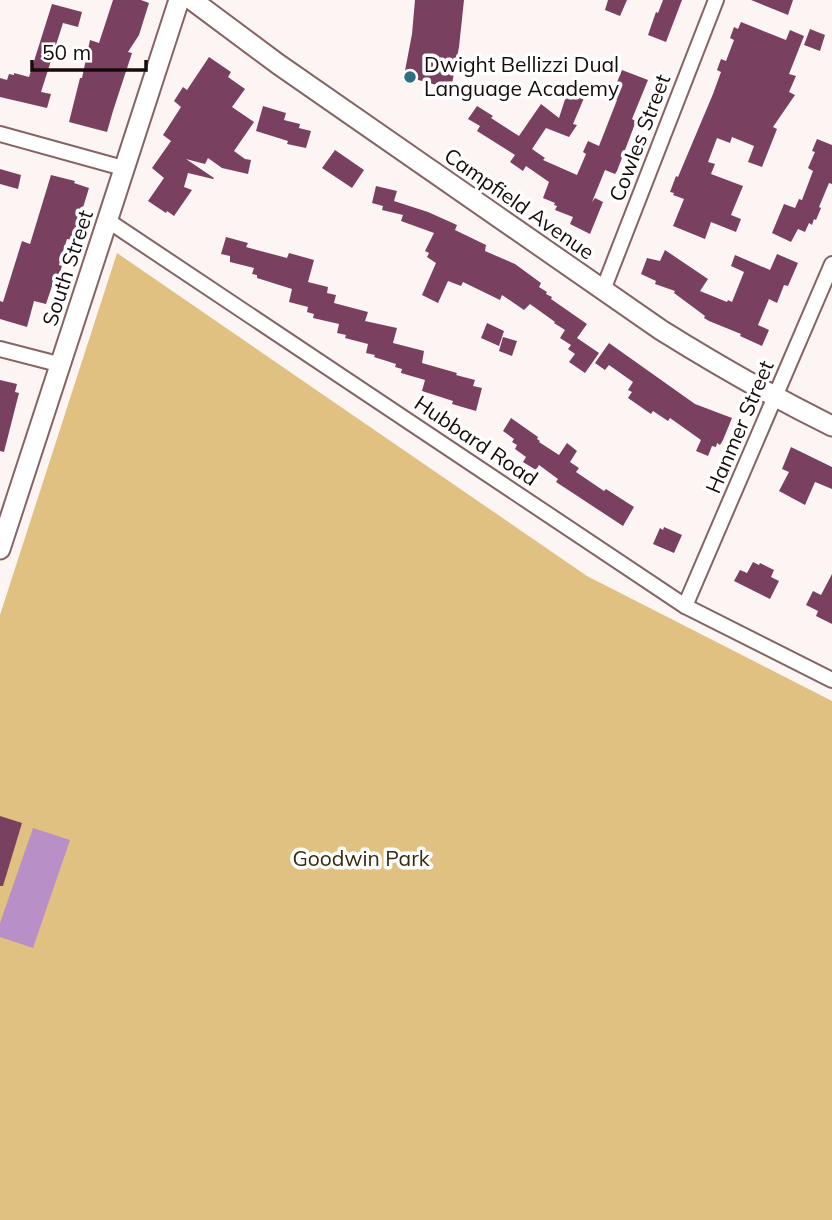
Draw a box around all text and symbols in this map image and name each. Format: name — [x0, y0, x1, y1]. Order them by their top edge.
scale bar — [32, 28, 145, 72]
text: 50 m — [42, 39, 91, 65]
place label: Dwight Bellizzi Dual Language Academy — [424, 51, 619, 101]
marker: Dwight Bellizzi Dual Language Academy — [402, 69, 418, 85]
street label: Cowles Street — [603, 70, 675, 205]
street label: Campfield Avenue — [440, 142, 600, 265]
street label: South Street — [36, 206, 98, 329]
street label: Hanmer Street — [699, 356, 779, 497]
street label: Hubbard Road — [410, 389, 543, 491]
park label: Goodwin Park — [292, 845, 430, 871]

